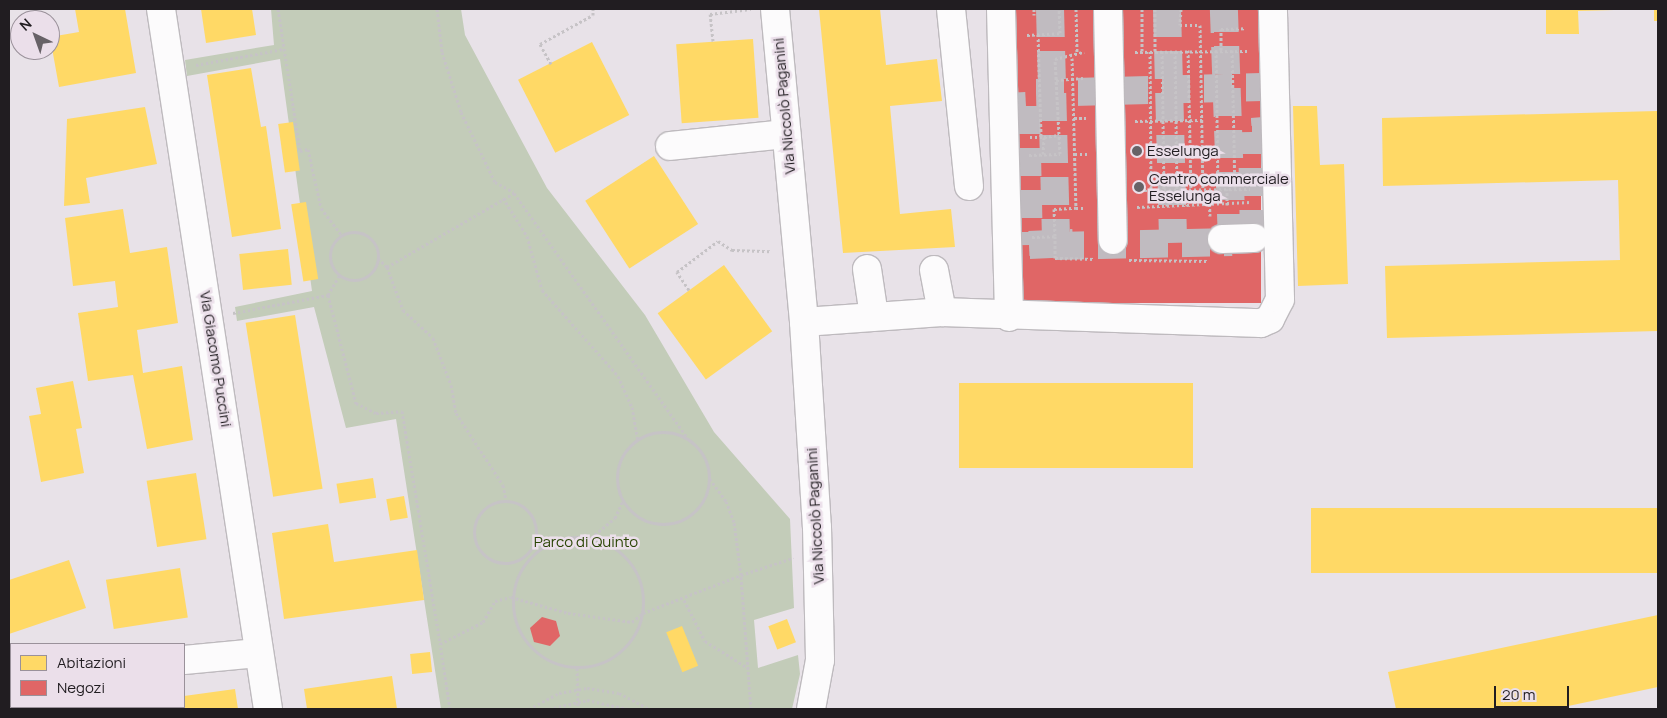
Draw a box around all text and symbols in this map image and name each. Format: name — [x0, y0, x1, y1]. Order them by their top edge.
north arrow — [10, 10, 60, 60]
text: N — [15, 14, 35, 35]
street label: Via Niccolò Paganini — [769, 37, 799, 175]
place label: Esselunga — [1147, 142, 1219, 160]
marker: Esselunga — [1131, 145, 1143, 157]
place label: Centro commerciale Esselunga — [1149, 169, 1289, 204]
marker: Centro commerciale Esselunga — [1133, 181, 1145, 193]
street label: Via Giacomo Puccini — [196, 290, 236, 428]
street label: Via Niccolò Paganini — [802, 447, 828, 585]
park label: Parco di Quinto — [534, 533, 638, 551]
legend — [10, 643, 185, 708]
text: Abitazioni — [57, 652, 126, 673]
scale bar — [1497, 676, 1572, 708]
text: Negozi — [57, 677, 105, 698]
text: 20 m — [1502, 684, 1535, 705]

